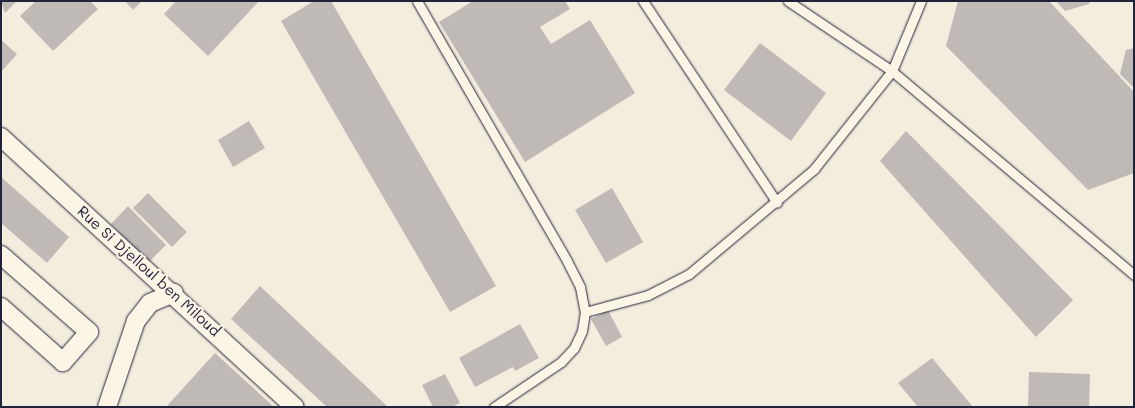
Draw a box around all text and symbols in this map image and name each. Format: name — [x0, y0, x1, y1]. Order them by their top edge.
street label: Rue Si Djelloul ben Miloud — [74, 202, 224, 340]

